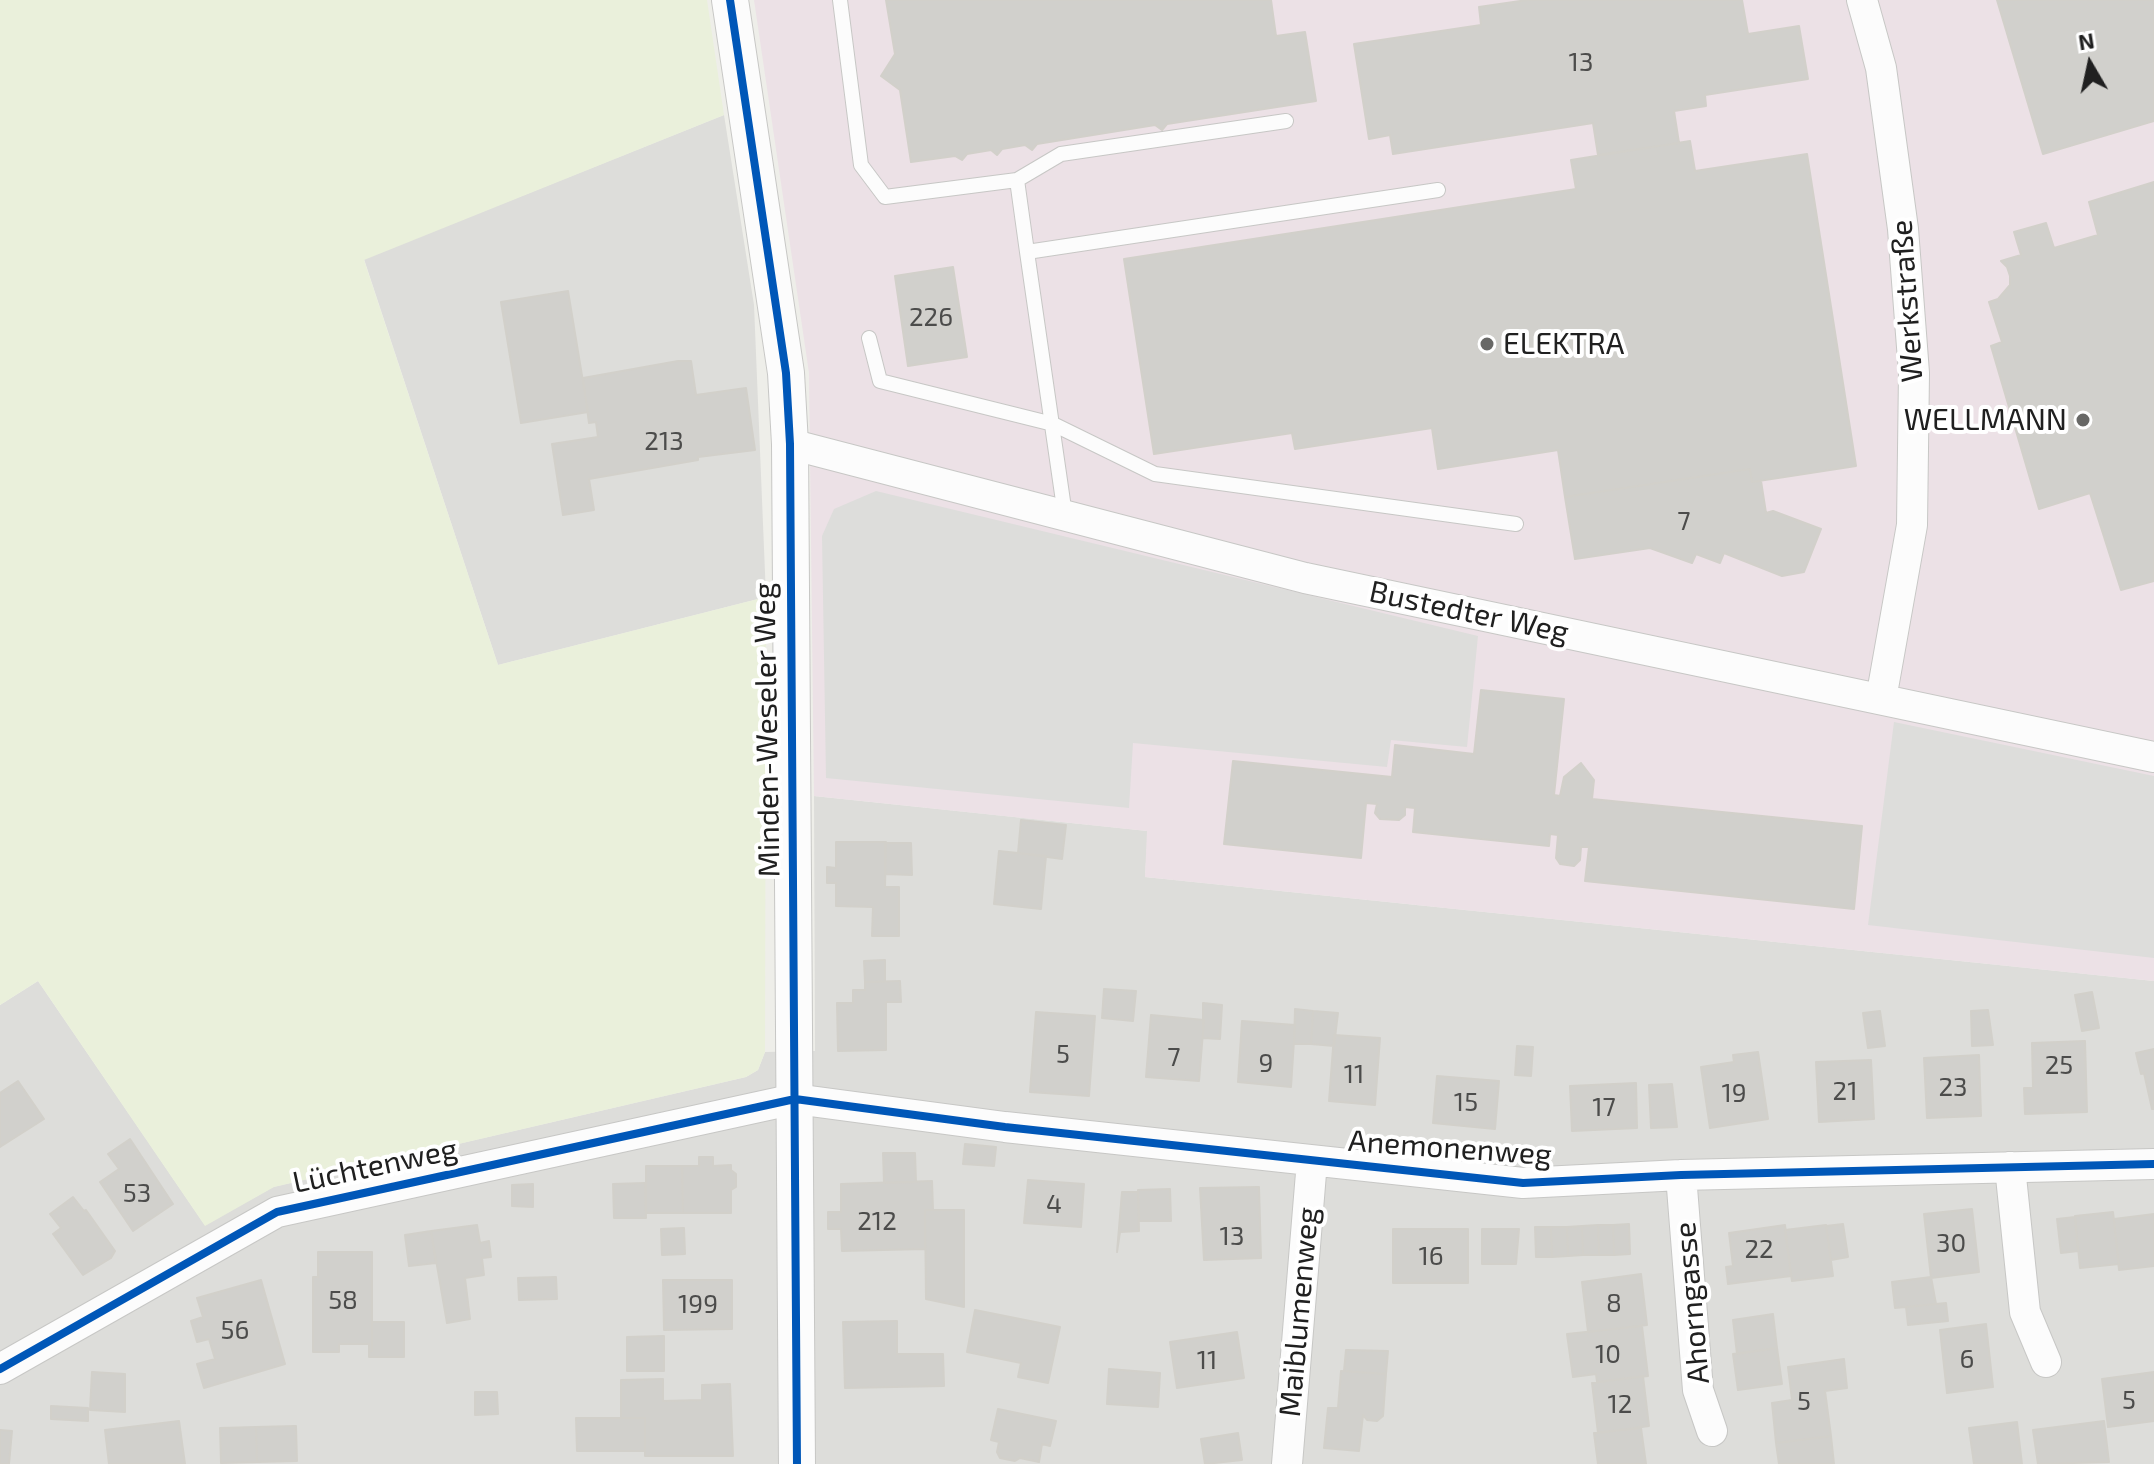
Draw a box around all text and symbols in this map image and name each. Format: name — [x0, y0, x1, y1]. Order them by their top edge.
north arrow — [2050, 24, 2130, 104]
text: N — [2076, 26, 2096, 54]
house number: 13 — [1569, 46, 1593, 78]
street label: Werkstraße — [1883, 219, 1931, 383]
house number: 226 — [909, 301, 953, 333]
place label: ELEKTRA — [1503, 326, 1624, 362]
marker: ELEKTRA — [1478, 335, 1496, 353]
place label: WELLMANN — [1904, 402, 2067, 438]
marker: WELLMANN — [2074, 411, 2092, 429]
house number: 213 — [644, 425, 684, 457]
house number: 7 — [1677, 505, 1691, 537]
street label: Bustedter Weg — [1366, 573, 1572, 651]
street label: Minden-Weseler Weg — [746, 582, 788, 878]
house number: 5 — [1056, 1038, 1070, 1070]
house number: 7 — [1167, 1041, 1181, 1073]
house number: 9 — [1259, 1047, 1273, 1079]
house number: 25 — [2045, 1049, 2073, 1081]
house number: 11 — [1344, 1058, 1364, 1090]
house number: 23 — [1938, 1071, 1968, 1103]
house number: 21 — [1833, 1075, 1857, 1107]
house number: 19 — [1721, 1077, 1747, 1109]
house number: 15 — [1454, 1086, 1478, 1118]
house number: 17 — [1592, 1091, 1616, 1123]
street label: Anemonenweg — [1347, 1123, 1553, 1173]
street label: Lüchtenweg — [290, 1131, 460, 1201]
house number: 53 — [123, 1177, 151, 1209]
house number: 4 — [1046, 1188, 1062, 1220]
house number: 212 — [857, 1205, 897, 1237]
street label: Maiblumenweg — [1272, 1206, 1326, 1418]
house number: 13 — [1220, 1220, 1244, 1252]
street label: Ahorngasse — [1667, 1221, 1717, 1385]
house number: 30 — [1936, 1227, 1966, 1259]
house number: 22 — [1744, 1233, 1774, 1265]
house number: 16 — [1418, 1240, 1444, 1272]
house number: 58 — [328, 1284, 358, 1316]
house number: 8 — [1606, 1287, 1622, 1319]
house number: 199 — [678, 1288, 718, 1320]
house number: 56 — [221, 1314, 249, 1346]
house number: 10 — [1595, 1338, 1621, 1370]
house number: 6 — [1960, 1343, 1974, 1375]
house number: 11 — [1197, 1344, 1217, 1376]
house number: 5 — [2122, 1384, 2136, 1416]
house number: 5 — [1797, 1385, 1811, 1417]
house number: 12 — [1608, 1388, 1632, 1420]

